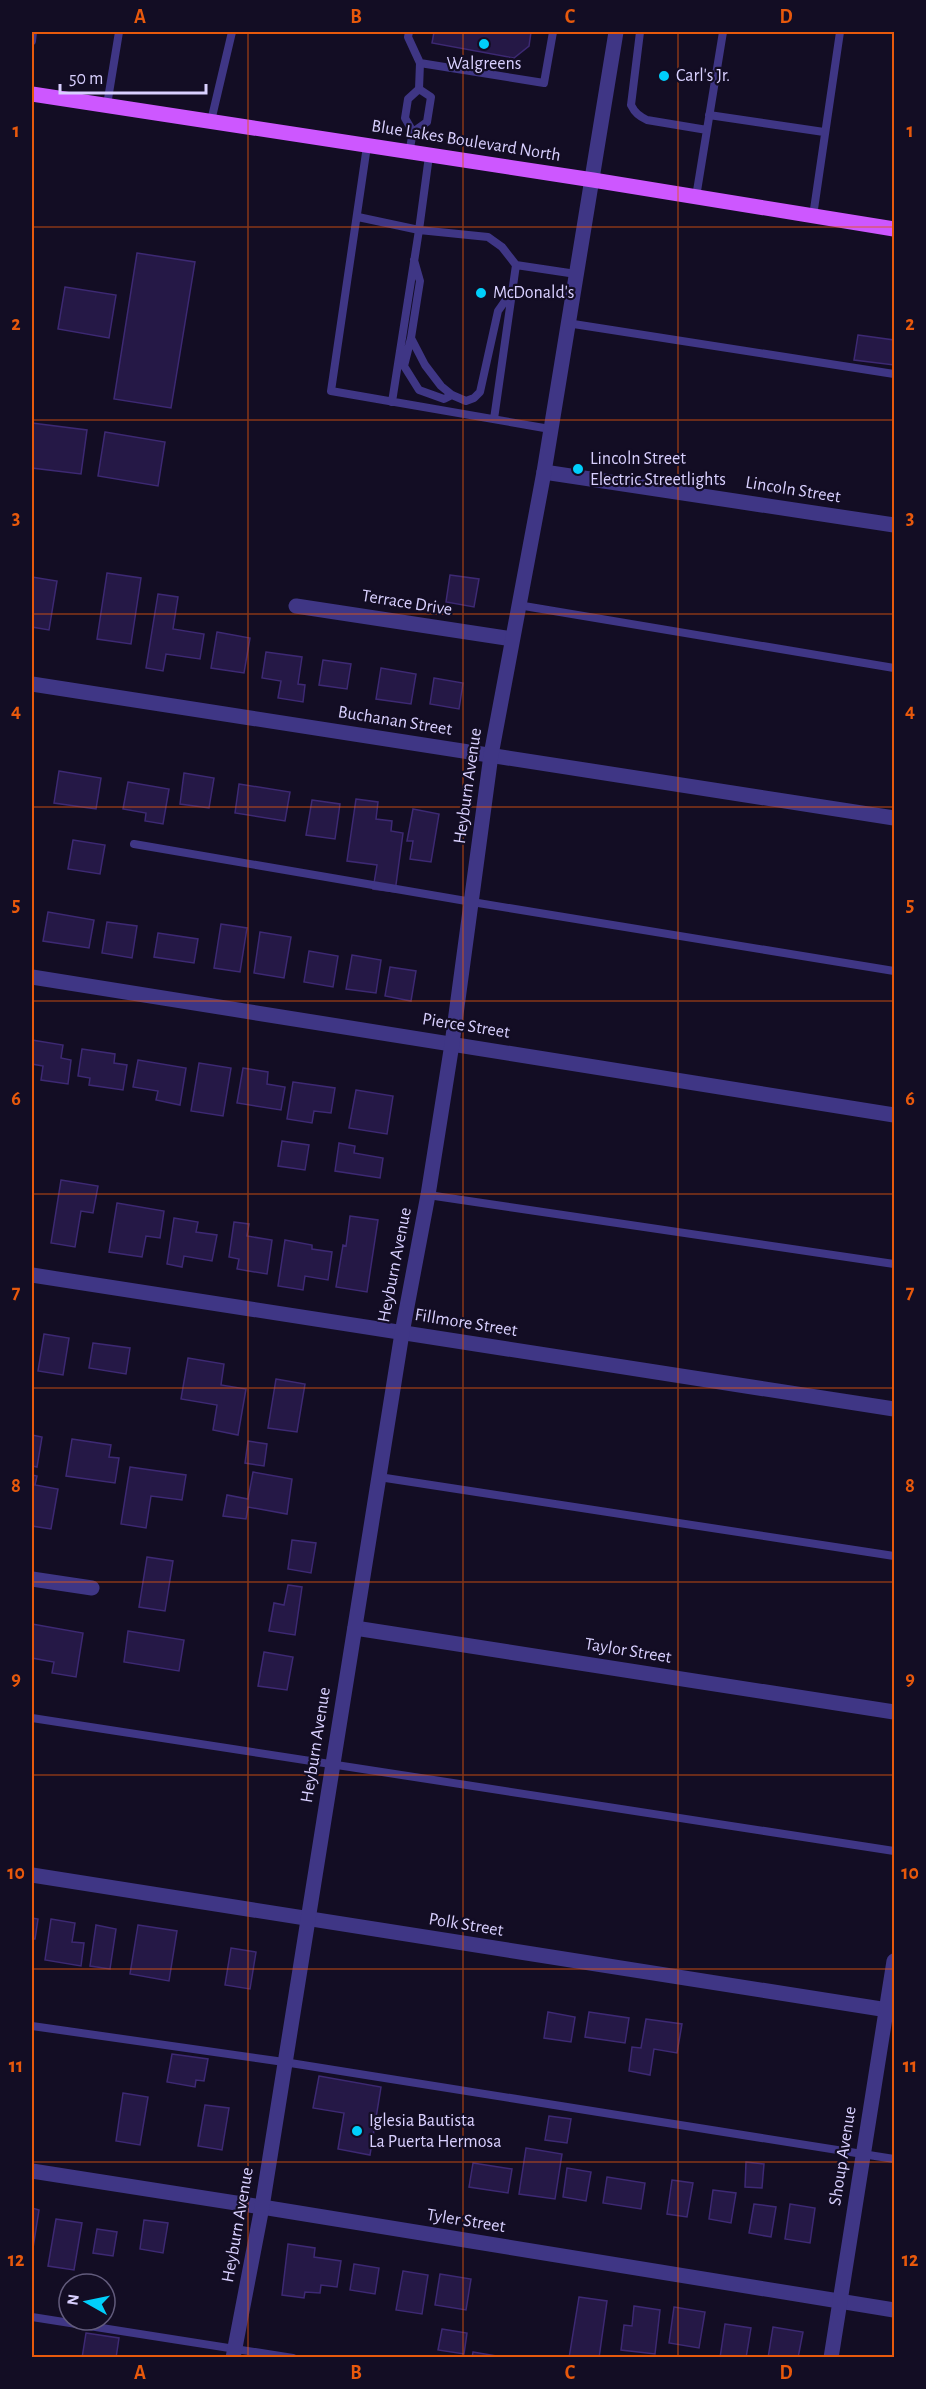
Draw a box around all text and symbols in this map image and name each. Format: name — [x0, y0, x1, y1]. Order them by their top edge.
text: A — [134, 7, 146, 27]
text: B — [350, 7, 362, 27]
text: C — [565, 7, 576, 27]
text: D — [779, 7, 793, 27]
marker: Walgreens — [477, 37, 491, 51]
place label: Walgreens — [447, 55, 521, 73]
scale bar — [60, 57, 206, 95]
place label: Carl's Jr. — [676, 67, 730, 85]
marker: Carl's Jr. — [657, 69, 671, 83]
text: 50 m — [69, 70, 103, 88]
street label: Blue Lakes Boulevard North — [370, 117, 562, 165]
text: 1 — [12, 121, 20, 141]
text: 1 — [906, 121, 914, 141]
place label: McDonald's — [493, 284, 575, 302]
marker: McDonald's — [474, 286, 488, 300]
text: 2 — [11, 314, 21, 334]
text: 2 — [905, 314, 915, 334]
place label: Lincoln Street Electric Streetlights — [590, 450, 726, 489]
marker: Lincoln Street Electric Streetlights — [571, 462, 585, 476]
street label: Lincoln Street — [744, 474, 842, 506]
text: 3 — [12, 508, 20, 528]
text: 3 — [906, 508, 914, 528]
street label: Terrace Drive — [360, 587, 454, 619]
text: 4 — [11, 701, 21, 721]
text: 4 — [905, 701, 915, 721]
street label: Buchanan Street — [337, 703, 454, 739]
street label: Heyburn Avenue — [451, 727, 485, 845]
text: 5 — [12, 895, 20, 915]
text: 5 — [906, 895, 914, 915]
street label: Pierce Street — [421, 1010, 511, 1042]
text: 6 — [11, 1089, 21, 1109]
text: 6 — [905, 1089, 915, 1109]
street label: Heyburn Avenue — [375, 1206, 415, 1324]
text: 7 — [12, 1282, 21, 1302]
text: 7 — [906, 1282, 915, 1302]
street label: Fillmore Street — [413, 1306, 519, 1340]
text: 8 — [11, 1476, 21, 1496]
text: 8 — [905, 1476, 915, 1496]
street label: Taylor Street — [583, 1635, 673, 1667]
text: 9 — [11, 1669, 21, 1689]
text: 9 — [905, 1669, 915, 1689]
street label: Heyburn Avenue — [298, 1686, 334, 1804]
text: 10 — [7, 1863, 25, 1883]
text: 10 — [901, 1863, 919, 1883]
street label: Polk Street — [427, 1910, 505, 1940]
text: 11 — [9, 2056, 23, 2076]
text: 11 — [903, 2056, 917, 2076]
street label: Shoup Avenue — [826, 2105, 860, 2207]
place label: Iglesia Bautista La Puerta Hermosa — [369, 2112, 501, 2151]
marker: Iglesia Bautista La Puerta Hermosa — [350, 2124, 364, 2138]
street label: Heyburn Avenue — [219, 2166, 257, 2284]
street label: Tyler Street — [425, 2206, 507, 2236]
text: 12 — [8, 2250, 24, 2270]
text: 12 — [902, 2250, 918, 2270]
north arrow — [57, 2272, 117, 2332]
text: N — [64, 2293, 82, 2307]
text: A — [134, 2363, 146, 2383]
text: B — [350, 2363, 362, 2383]
text: C — [565, 2363, 576, 2383]
text: D — [779, 2363, 793, 2383]

